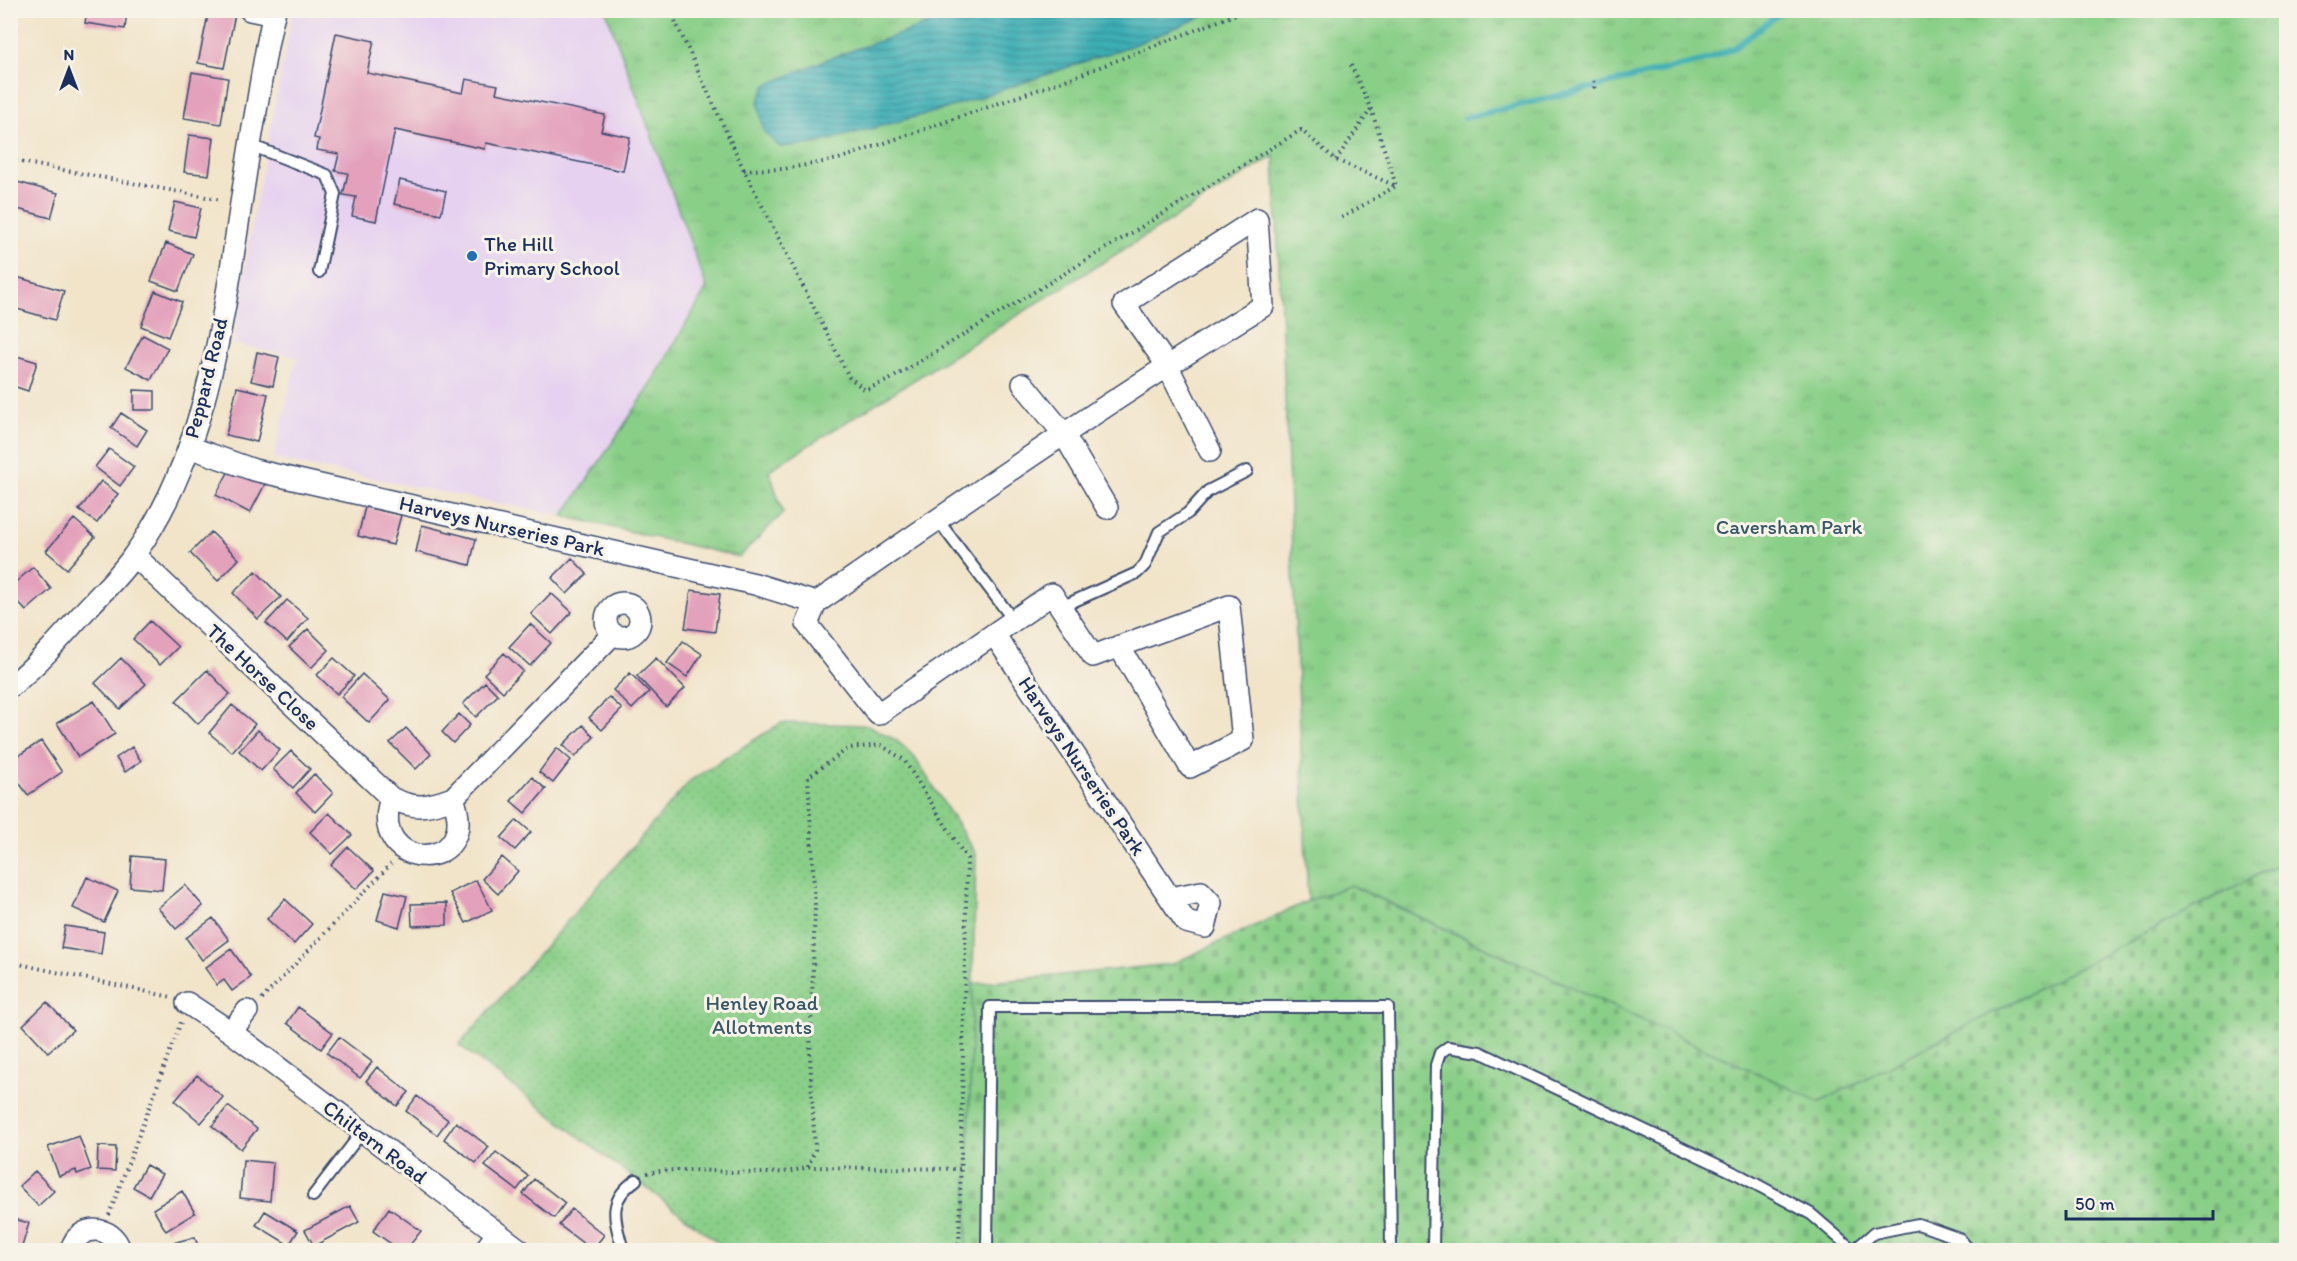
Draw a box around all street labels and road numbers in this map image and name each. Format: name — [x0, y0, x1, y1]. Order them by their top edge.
street label: Peppard Road — [178, 315, 233, 441]
street label: Harveys Nurseries Park — [397, 490, 607, 561]
street label: The Horse Close — [202, 618, 325, 735]
street label: Harveys Nurseries Park — [1013, 672, 1152, 860]
street label: Chiltern Road — [318, 1094, 433, 1189]

